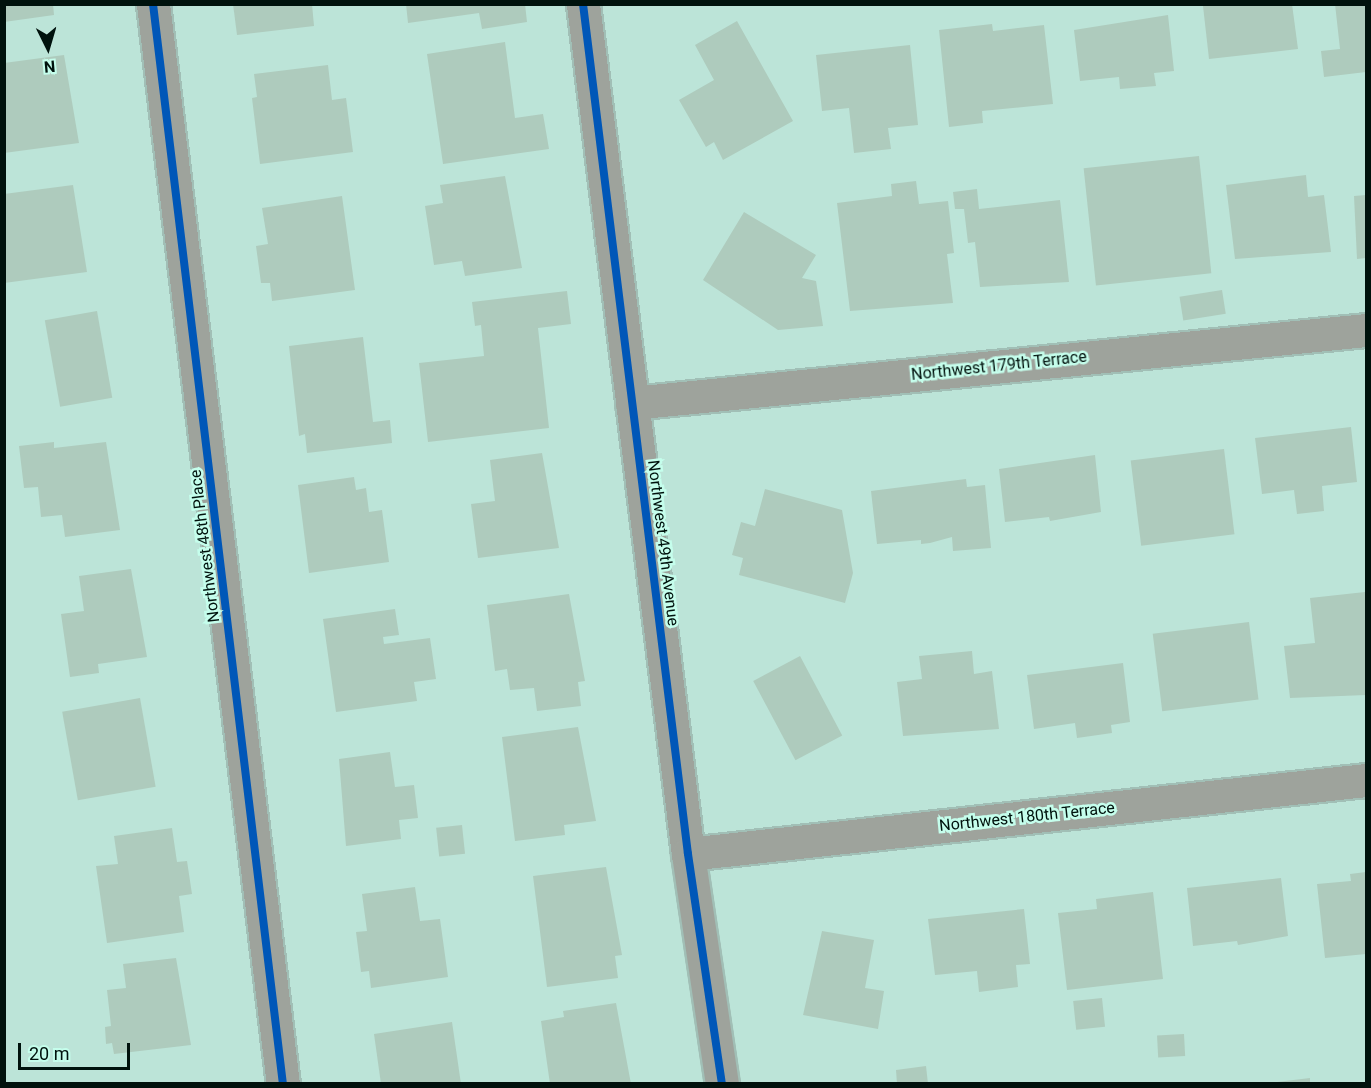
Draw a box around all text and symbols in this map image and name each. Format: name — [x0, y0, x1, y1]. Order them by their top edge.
north arrow — [18, 18, 78, 78]
text: N — [43, 56, 56, 76]
street label: Northwest 179th Terrace — [910, 347, 1088, 385]
street label: Northwest 49th Avenue — [643, 459, 683, 627]
street label: Northwest 48th Place — [186, 468, 224, 624]
street label: Northwest 180th Terrace — [938, 798, 1116, 836]
scale bar — [21, 1031, 134, 1069]
text: 20 m — [29, 1043, 69, 1064]

